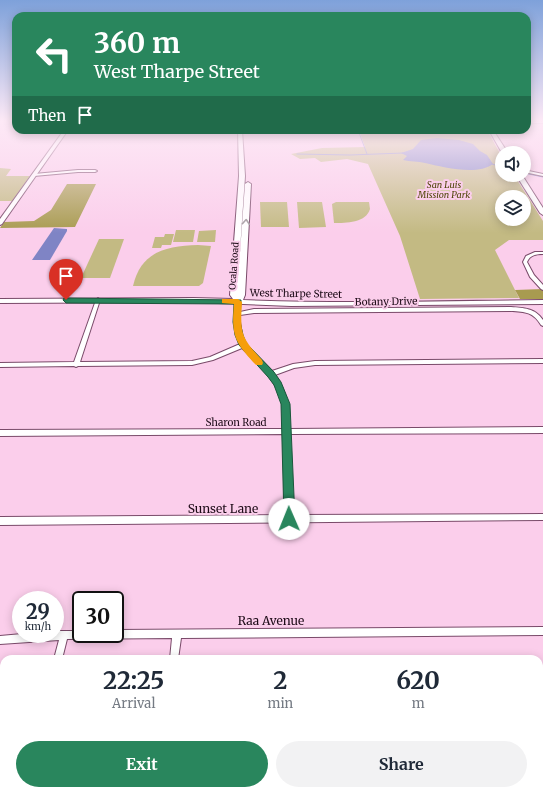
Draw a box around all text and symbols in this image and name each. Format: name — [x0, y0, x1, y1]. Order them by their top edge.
text: 360 m — [94, 25, 180, 61]
icon: left — [28, 28, 80, 80]
text: West Tharpe Street — [94, 60, 260, 83]
icon: arrive — [74, 104, 96, 126]
text: Then — [28, 106, 66, 125]
map controls — [495, 146, 531, 226]
button: sound — [495, 146, 531, 182]
park label: San Luis Mission Park — [417, 179, 470, 200]
button: layers — [495, 190, 531, 226]
one-way arrow — [241, 219, 250, 225]
street label: Ocala Road — [226, 241, 241, 290]
pin — [49, 259, 83, 300]
icon: arrive — [55, 265, 77, 287]
street label: West Tharpe Street — [249, 286, 342, 301]
street label: Botany Drive — [355, 294, 417, 309]
street label: Sharon Road — [205, 416, 267, 429]
position arrow — [268, 498, 310, 540]
street label: Sunset Lane — [188, 501, 258, 516]
speed limit sign: 30 — [72, 591, 124, 643]
text: 29 — [26, 599, 50, 624]
street label: Raa Avenue — [238, 613, 304, 628]
text: km/h — [25, 620, 51, 633]
text: 22:25 — [103, 665, 164, 696]
text: 2 — [273, 665, 287, 696]
text: 620 — [396, 665, 440, 696]
text: Arrival — [112, 695, 155, 712]
text: min — [267, 695, 293, 712]
text: m — [412, 695, 425, 712]
button: Exit — [16, 741, 268, 787]
button: Share — [276, 741, 527, 787]

